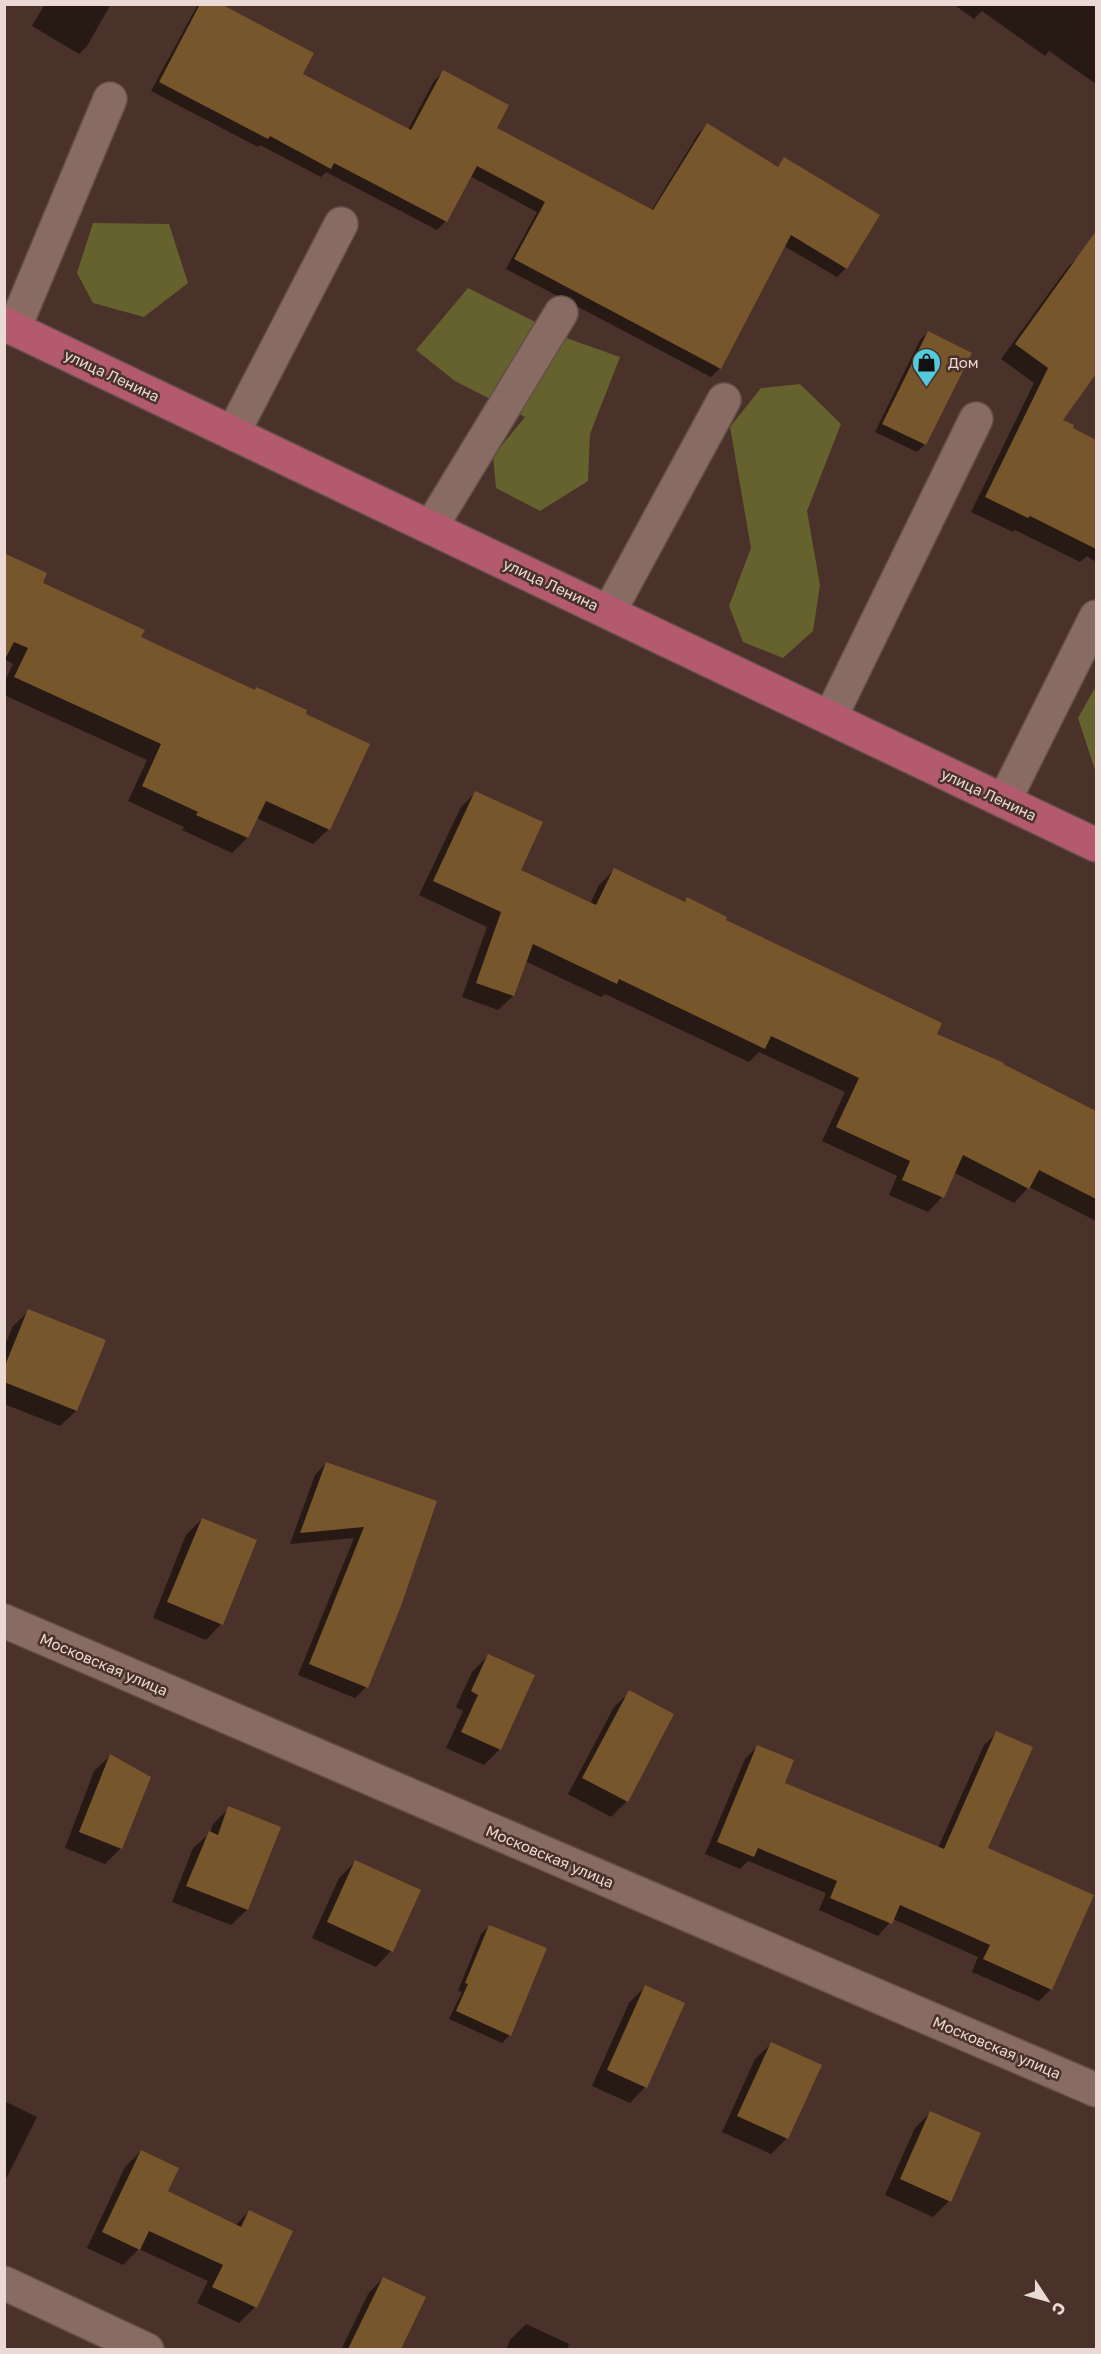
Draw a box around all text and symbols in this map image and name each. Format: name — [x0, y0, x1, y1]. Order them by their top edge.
street label: улица Ленина — [61, 345, 163, 405]
shop icon: Дом — [911, 346, 943, 388]
place label: Дом — [948, 353, 979, 371]
street label: улица Ленина — [500, 554, 602, 614]
street label: улица Ленина — [938, 764, 1040, 824]
street label: Московская улица — [37, 1629, 171, 1699]
street label: Московская улица — [483, 1821, 617, 1891]
street label: Московская улица — [930, 2012, 1064, 2082]
north arrow — [1017, 2270, 1077, 2330]
text: С — [1048, 2298, 1071, 2319]

